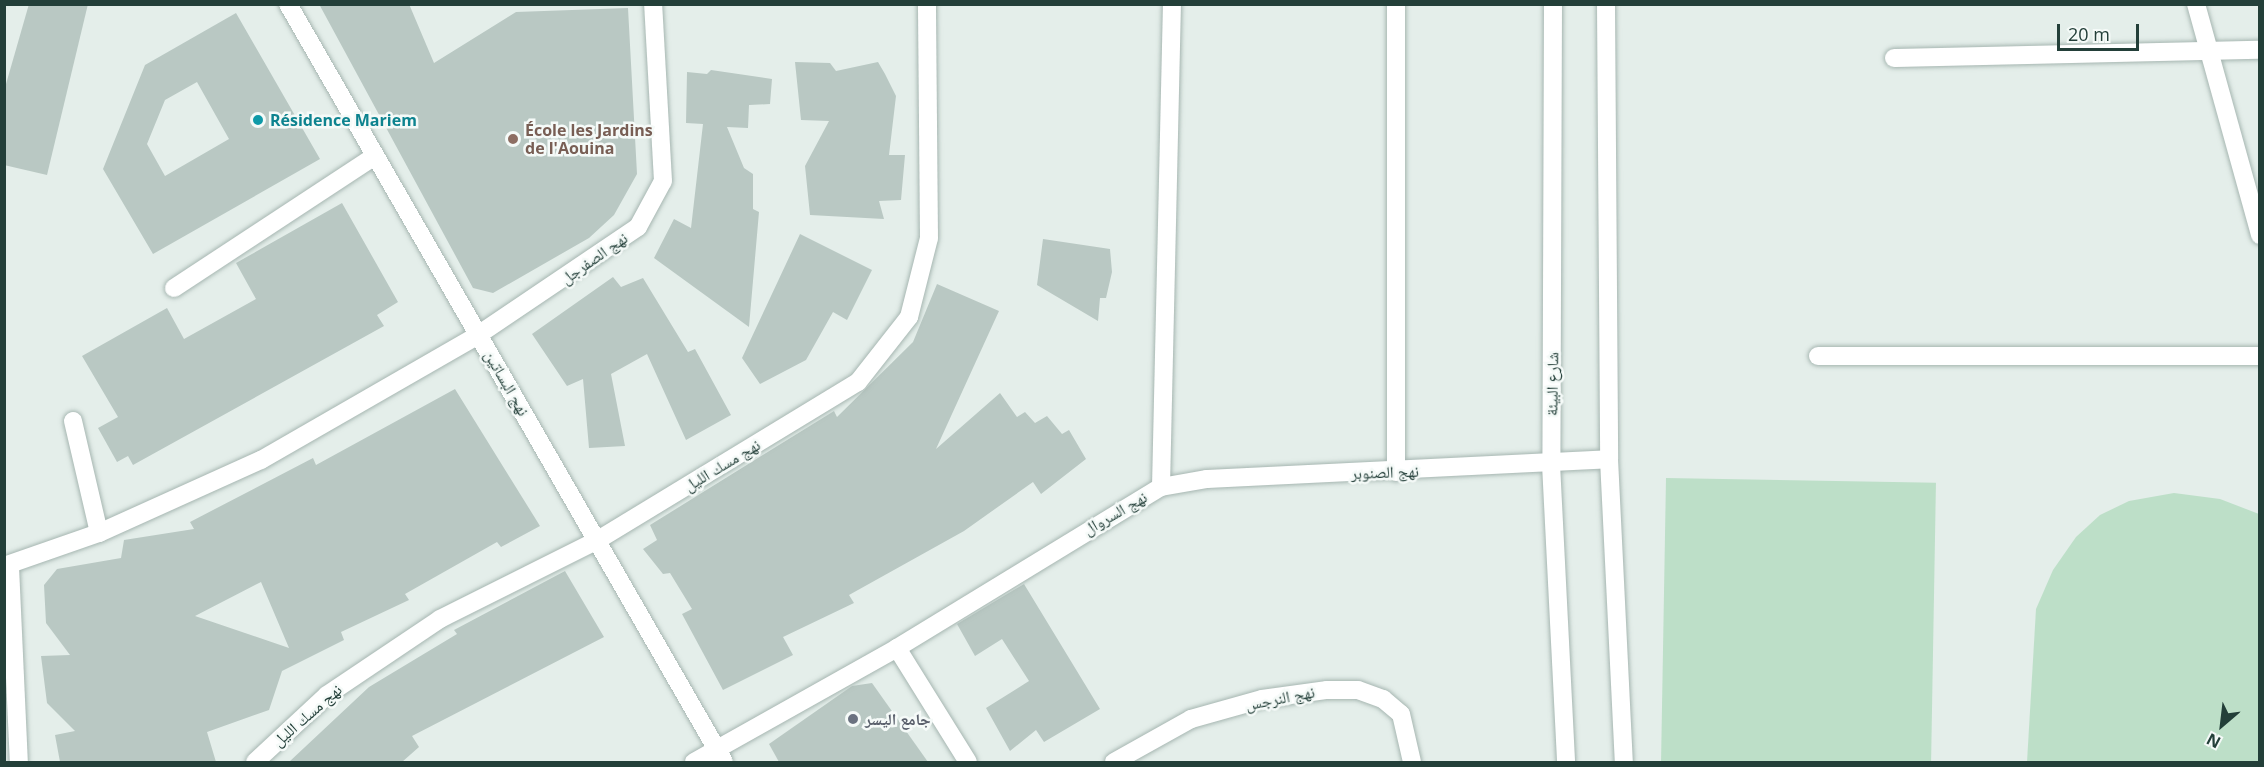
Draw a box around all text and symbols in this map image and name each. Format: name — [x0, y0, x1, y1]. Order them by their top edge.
scale bar — [2060, 12, 2142, 50]
text: 20 m — [2068, 22, 2110, 46]
place label: Résidence Mariem — [270, 110, 417, 130]
marker: Résidence Mariem — [251, 113, 265, 127]
place label: École les Jardins de l'Aouina — [525, 120, 653, 158]
marker: École les Jardins de l'Aouina — [506, 132, 520, 146]
street label: نهج الصفرجل — [557, 228, 631, 288]
street label: نهج البساتين — [481, 347, 533, 419]
street label: شارع البيئة — [1542, 352, 1562, 416]
street label: نهج مسك الليل — [680, 435, 764, 495]
street label: نهج الصنوبر — [1351, 461, 1419, 483]
street label: نهج السروال — [1080, 487, 1150, 539]
street label: نهج مسك الليل — [268, 680, 346, 750]
street label: نهج النرجس — [1244, 682, 1316, 714]
north arrow — [2192, 695, 2252, 755]
place label: جامع اليسر — [865, 709, 931, 729]
marker: جامع اليسر — [846, 712, 860, 726]
text: N — [2203, 728, 2224, 754]

